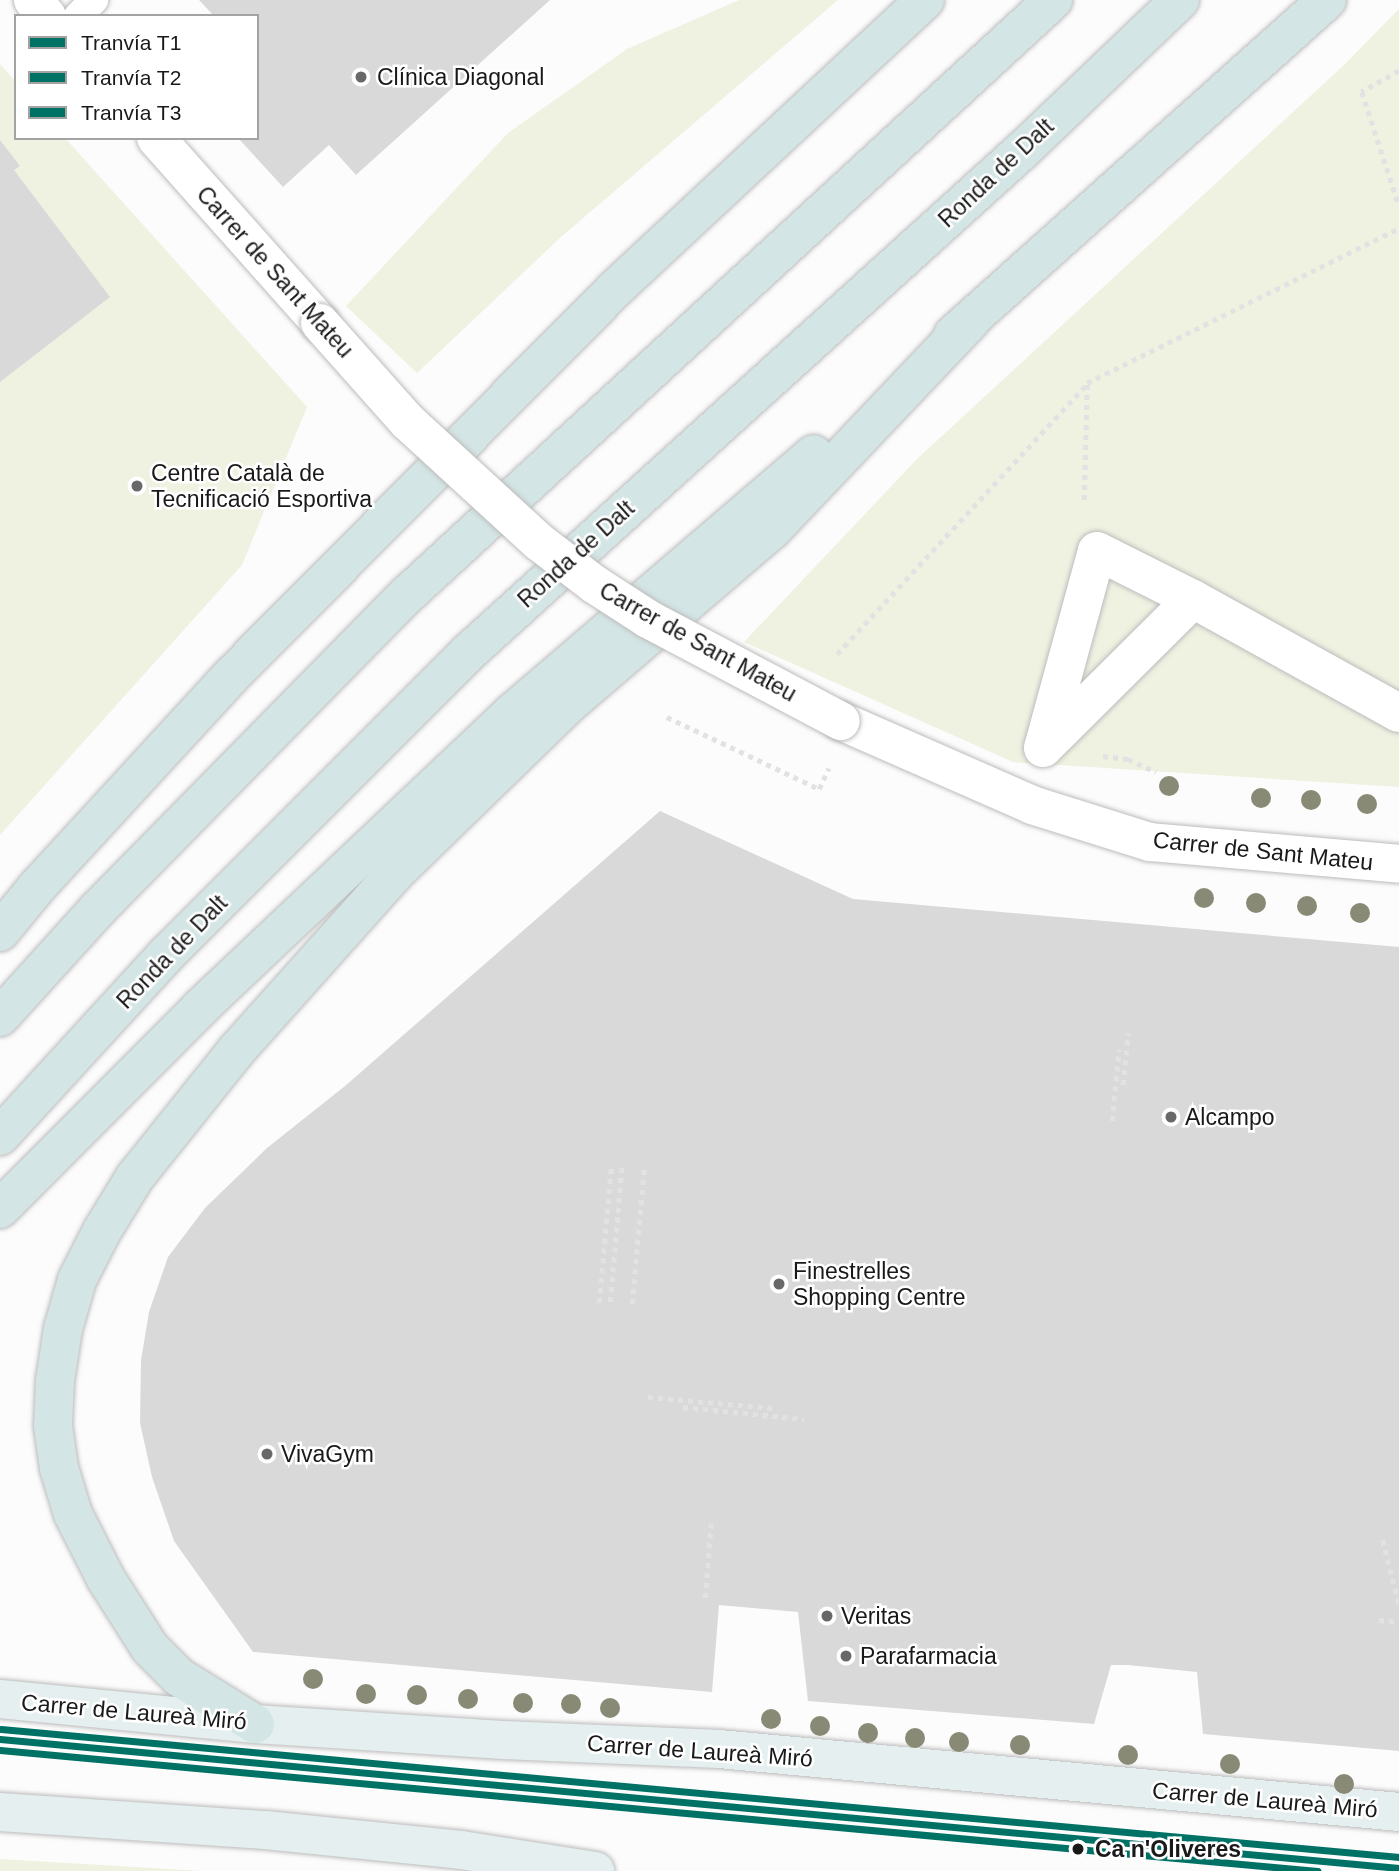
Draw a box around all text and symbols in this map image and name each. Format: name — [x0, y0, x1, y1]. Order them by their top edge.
legend — [14, 14, 259, 140]
text: Tranvía T1 — [81, 31, 181, 54]
place label: Clínica Diagonal — [377, 63, 544, 91]
text: Tranvía T2 — [81, 66, 181, 89]
marker: Clínica Diagonal — [351, 67, 371, 87]
text: Tranvía T3 — [81, 101, 181, 124]
street label: Ronda de Dalt — [933, 113, 1059, 233]
street label: Carrer de Sant Mateu — [191, 181, 359, 363]
place label: Centre Català de Tecnificació Esportiva — [151, 459, 372, 513]
marker: Centre Català de Tecnificació Esportiva — [129, 478, 145, 494]
street label: Ronda de Dalt — [512, 495, 640, 613]
street label: Carrer de Sant Mateu — [595, 576, 801, 708]
street label: Carrer de Sant Mateu — [1152, 826, 1374, 876]
street label: Ronda de Dalt — [111, 890, 233, 1014]
place label: Alcampo — [1185, 1103, 1274, 1131]
marker: Alcampo — [1163, 1109, 1179, 1125]
place label: Finestrelles Shopping Centre — [793, 1257, 966, 1311]
marker: Finestrelles Shopping Centre — [771, 1276, 787, 1292]
place label: VivaGym — [281, 1440, 374, 1468]
marker: VivaGym — [259, 1446, 275, 1462]
place label: Veritas — [841, 1602, 911, 1630]
marker: Veritas — [819, 1608, 835, 1624]
place label: Parafarmacia — [860, 1642, 997, 1670]
marker: Parafarmacia — [838, 1648, 854, 1664]
street label: Carrer de Laureà Miró — [20, 1688, 248, 1736]
street label: Carrer de Laureà Miró — [586, 1729, 814, 1773]
street label: Carrer de Laureà Miró — [1151, 1776, 1379, 1824]
place label: Ca n'Oliveres — [1095, 1835, 1241, 1863]
marker: Ca n'Oliveres — [1067, 1838, 1089, 1860]

